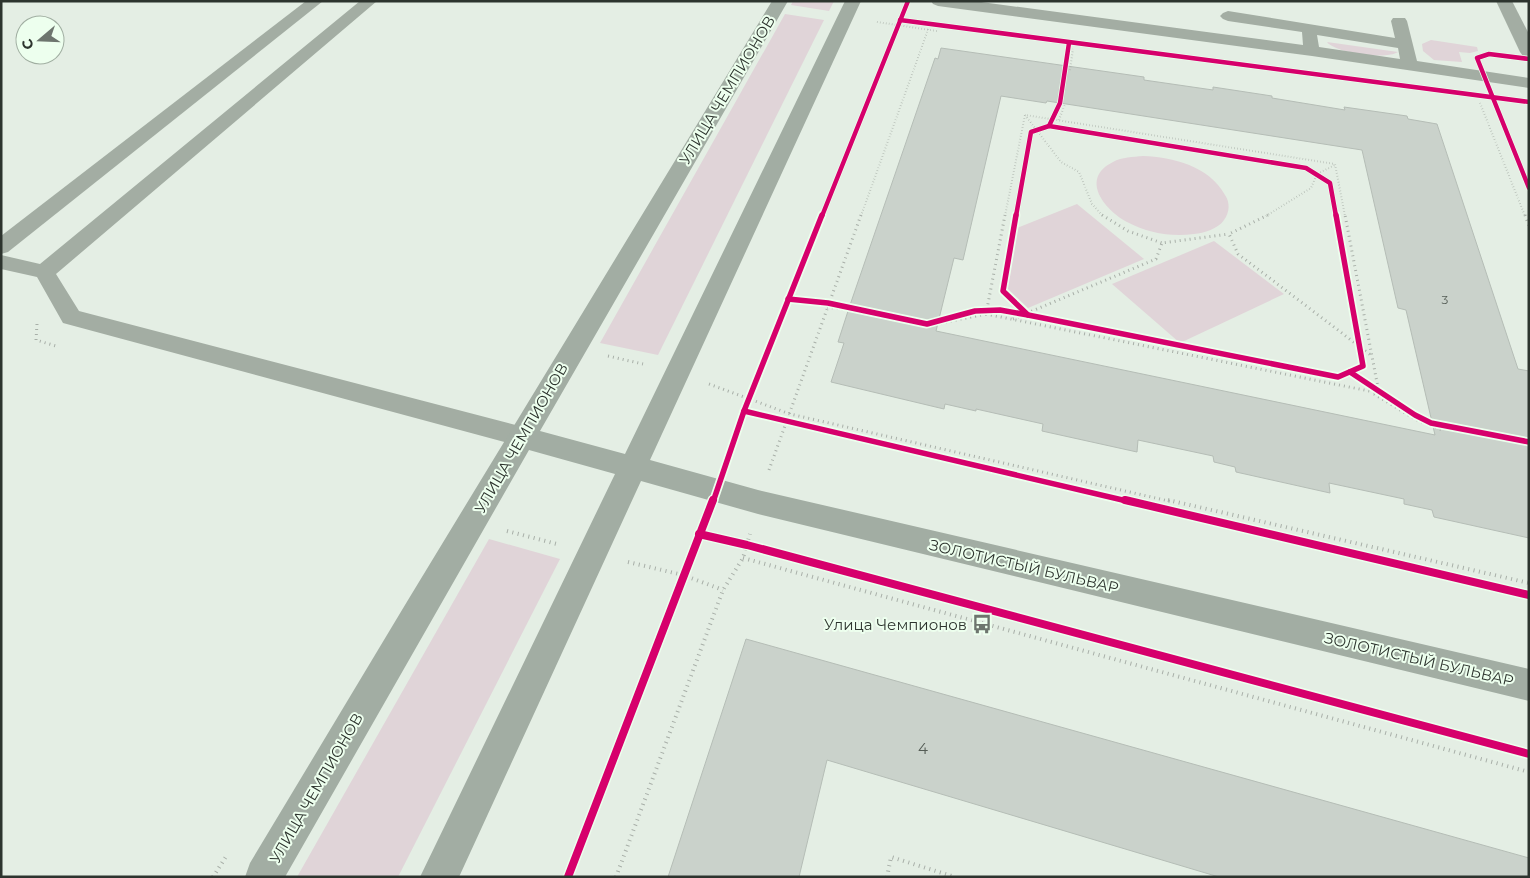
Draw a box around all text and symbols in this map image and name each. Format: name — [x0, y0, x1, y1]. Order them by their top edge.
street label: УЛИЦА ЧЕМПИОНОВ — [675, 12, 779, 168]
north arrow — [15, 15, 65, 65]
text: С — [18, 36, 38, 52]
house number: 3 — [1442, 292, 1449, 307]
street label: УЛИЦА ЧЕМПИОНОВ — [470, 359, 572, 517]
street label: ЗОЛОТИСТЫЙ БУЛЬВАР — [928, 535, 1120, 597]
bus stop icon: Улица Чемпионов — [971, 613, 993, 635]
place label: Улица Чемпионов — [824, 615, 967, 634]
street label: ЗОЛОТИСТЫЙ БУЛЬВАР — [1323, 628, 1515, 690]
street label: УЛИЦА ЧЕМПИОНОВ — [265, 709, 367, 867]
house number: 4 — [918, 739, 928, 758]

